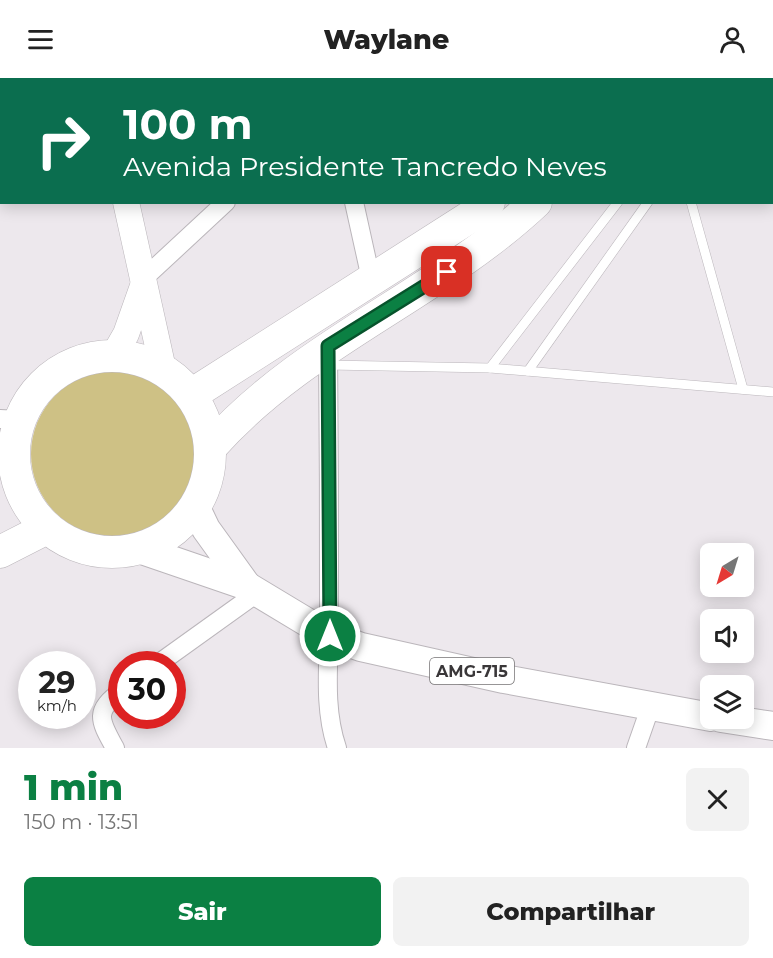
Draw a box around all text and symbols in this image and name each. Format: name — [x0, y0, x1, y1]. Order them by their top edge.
icon: menu — [24, 23, 57, 56]
text: Waylane — [324, 23, 449, 56]
icon: person — [716, 23, 749, 56]
text: 100 m — [123, 98, 252, 150]
icon: right — [24, 102, 102, 180]
text: Avenida Presidente Tancredo Neves — [123, 150, 607, 183]
pin — [421, 246, 472, 297]
icon: arrive — [430, 255, 463, 288]
north arrow — [700, 543, 754, 597]
map controls — [700, 543, 754, 729]
position arrow — [298, 604, 362, 668]
button: sound — [700, 609, 754, 663]
speed limit sign: 30 — [108, 651, 186, 729]
road number: AMG-715 — [430, 658, 514, 684]
text: 29 — [39, 664, 75, 701]
button: layers — [700, 675, 754, 729]
text: km/h — [37, 696, 77, 715]
text: 1 min — [24, 765, 123, 809]
button: close — [686, 768, 749, 831]
text: 150 m · 13:51 — [24, 810, 139, 834]
button: Sair — [24, 877, 381, 946]
button: Compartilhar — [393, 877, 749, 946]

